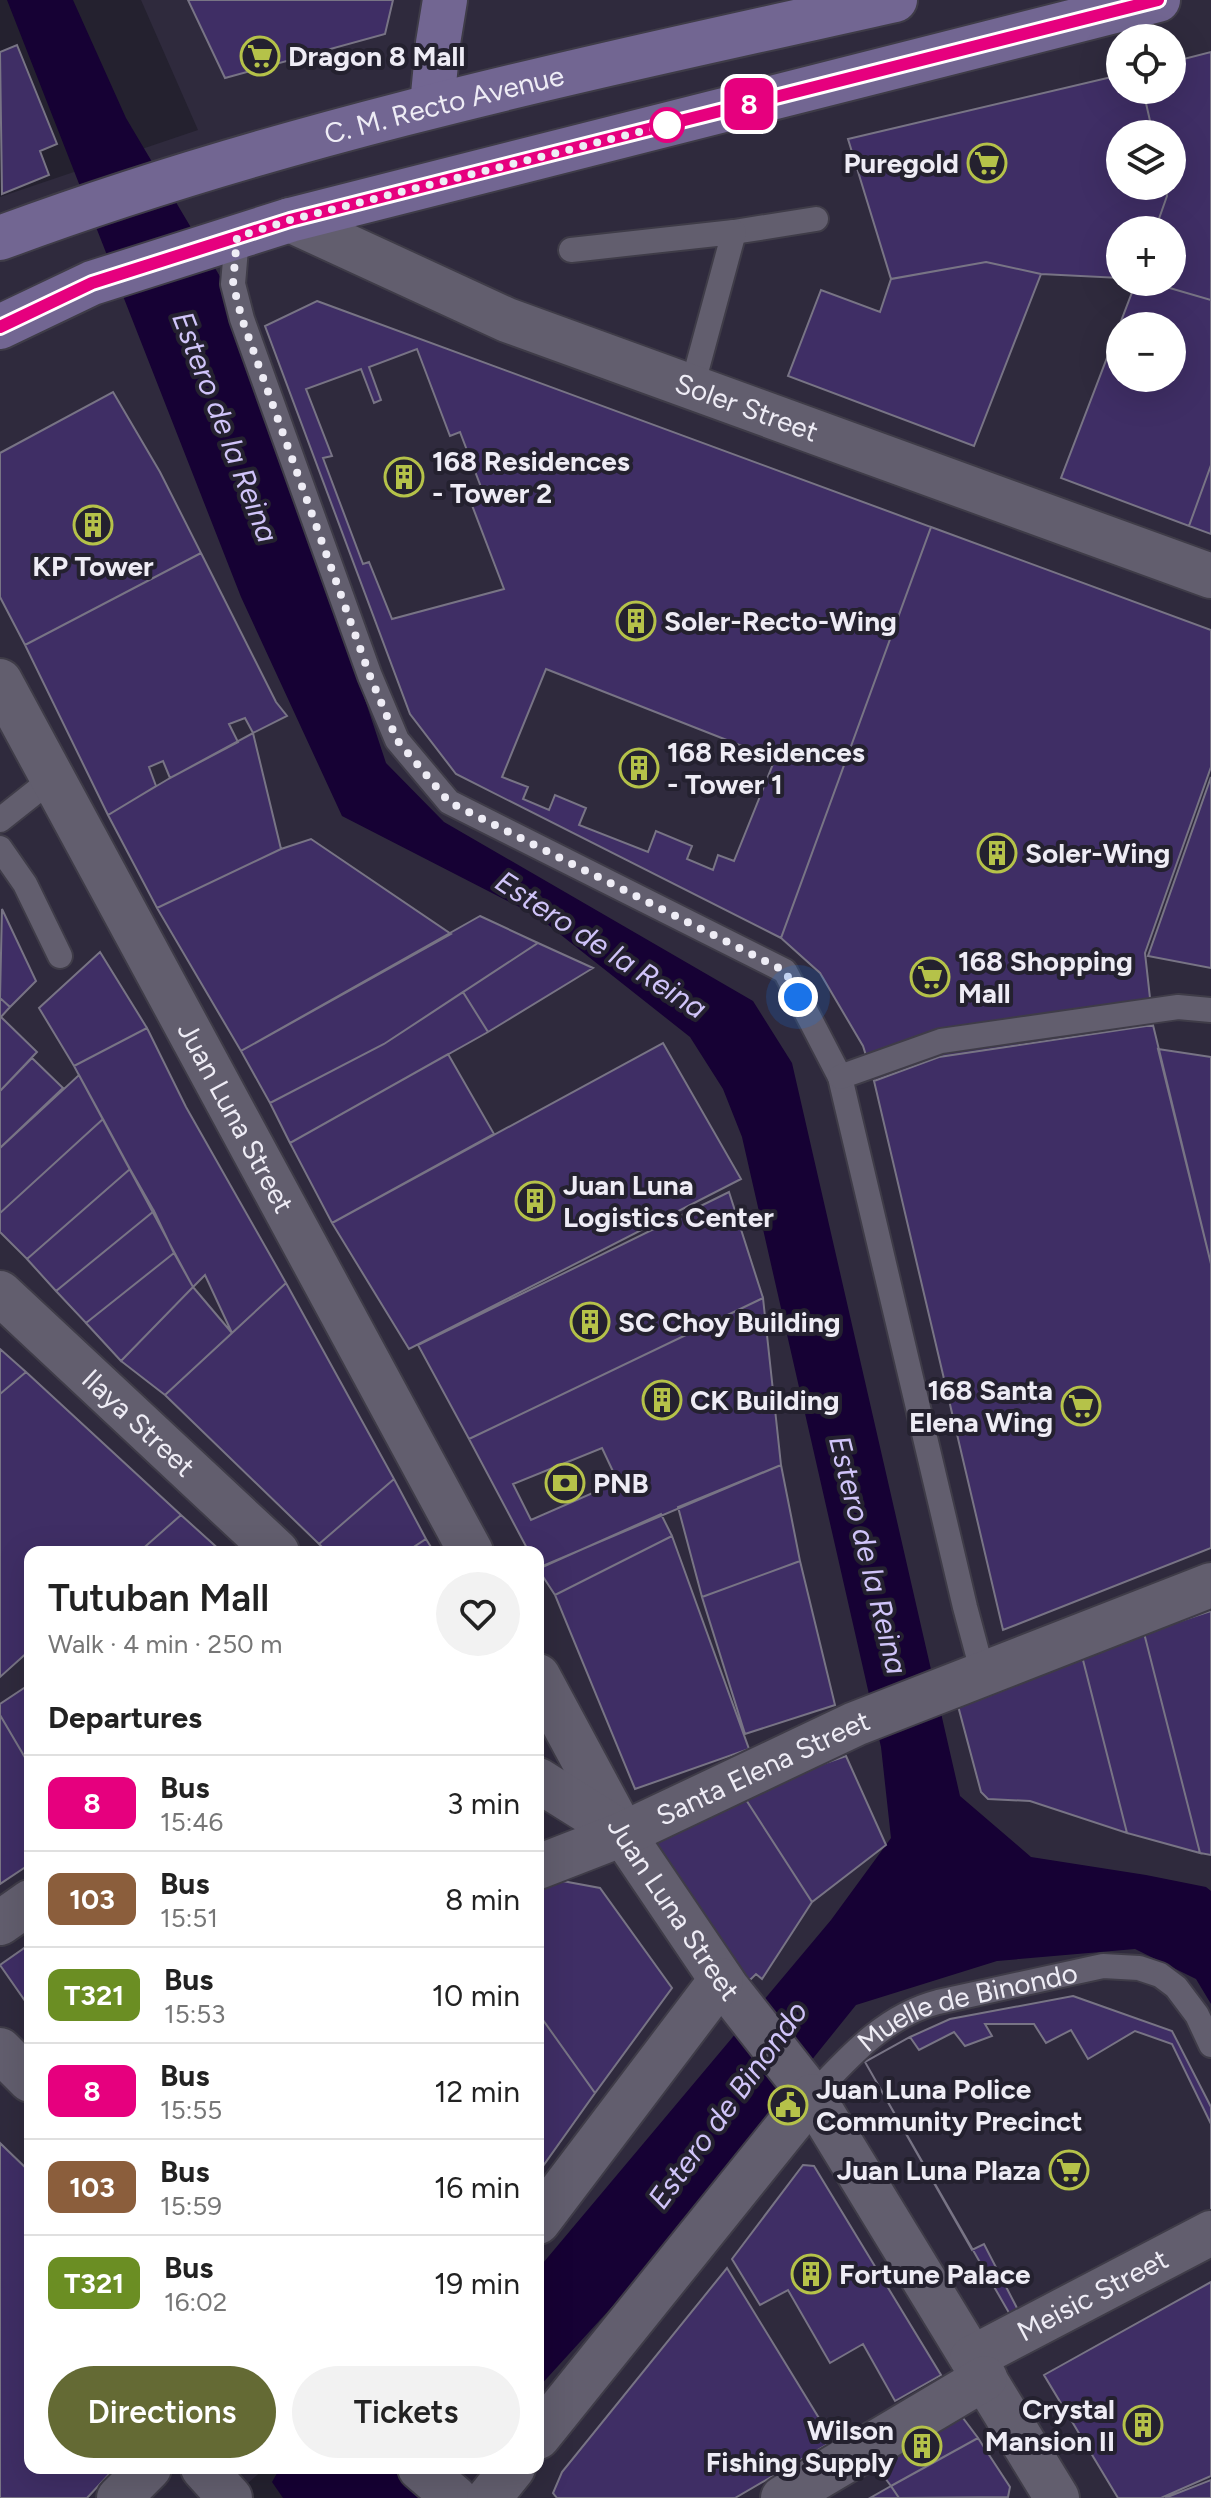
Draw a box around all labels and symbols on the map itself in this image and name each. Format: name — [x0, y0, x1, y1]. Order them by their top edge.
supermarket icon: Dragon 8 Mall — [239, 35, 281, 77]
place label: Dragon 8 Mall — [288, 39, 465, 73]
street label: C. M. Recto Avenue — [320, 58, 567, 151]
line badge: 8 — [723, 78, 775, 130]
unlabelled marker — [650, 108, 684, 142]
supermarket icon: Puregold — [966, 142, 1008, 184]
place label: Puregold — [843, 146, 959, 180]
water label: Estero de la Reina — [164, 306, 287, 548]
street label: Soler Street — [671, 366, 823, 449]
place label: 168 Residences - Tower 2 — [432, 444, 630, 510]
building icon: 168 Residences - Tower 2 — [383, 456, 425, 498]
building icon: KP Tower — [72, 504, 114, 546]
place label: KP Tower — [32, 549, 154, 583]
building icon: Soler-Recto-Wing — [615, 600, 657, 642]
place label: Soler-Recto-Wing — [664, 604, 897, 638]
place label: 168 Residences - Tower 1 — [667, 735, 865, 801]
building icon: 168 Residences - Tower 1 — [618, 747, 660, 789]
building icon: Soler-Wing — [976, 832, 1018, 874]
place label: Soler-Wing — [1025, 836, 1170, 870]
water label: Estero de la Reina — [489, 862, 714, 1027]
place label: 168 Shopping Mall — [958, 944, 1133, 1010]
supermarket icon: 168 Shopping Mall — [909, 956, 951, 998]
your location — [778, 977, 818, 1017]
street label: Juan Luna Street — [170, 1016, 301, 1219]
place label: Juan Luna Logistics Center — [563, 1168, 774, 1234]
building icon: Juan Luna Logistics Center — [514, 1180, 556, 1222]
building icon: SC Choy Building — [569, 1301, 611, 1343]
place label: SC Choy Building — [618, 1305, 841, 1339]
street label: Ilaya Street — [75, 1362, 202, 1484]
place label: 168 Santa Elena Wing — [909, 1373, 1053, 1439]
building icon: CK Building — [641, 1379, 683, 1421]
place label: CK Building — [690, 1383, 840, 1417]
supermarket icon: 168 Santa Elena Wing — [1060, 1385, 1102, 1427]
water label: Estero de la Reina — [821, 1432, 916, 1678]
bank icon: PNB — [544, 1462, 586, 1504]
place label: PNB — [593, 1466, 649, 1500]
street label: Santa Elena Street — [651, 1703, 874, 1833]
street label: Juan Luna Street — [601, 1812, 747, 2007]
street label: Muelle de Binondo — [850, 1955, 1081, 2059]
water label: Estero de Binondo — [640, 1994, 815, 2216]
place label: Juan Luna Police Community Precinct — [816, 2072, 1083, 2138]
public building icon: Juan Luna Police Community Precinct — [767, 2084, 809, 2126]
supermarket icon: Juan Luna Plaza — [1048, 2149, 1090, 2191]
place label: Juan Luna Plaza — [837, 2153, 1041, 2187]
street label: Meisic Street — [1011, 2242, 1174, 2348]
building icon: Fortune Palace — [790, 2253, 832, 2295]
place label: Fortune Palace — [839, 2257, 1031, 2291]
place label: Crystal Mansion II — [985, 2392, 1115, 2458]
building icon: Crystal Mansion II — [1122, 2404, 1164, 2446]
place label: Wilson Fishing Supply — [706, 2413, 895, 2479]
building icon: Wilson Fishing Supply — [901, 2425, 943, 2467]

